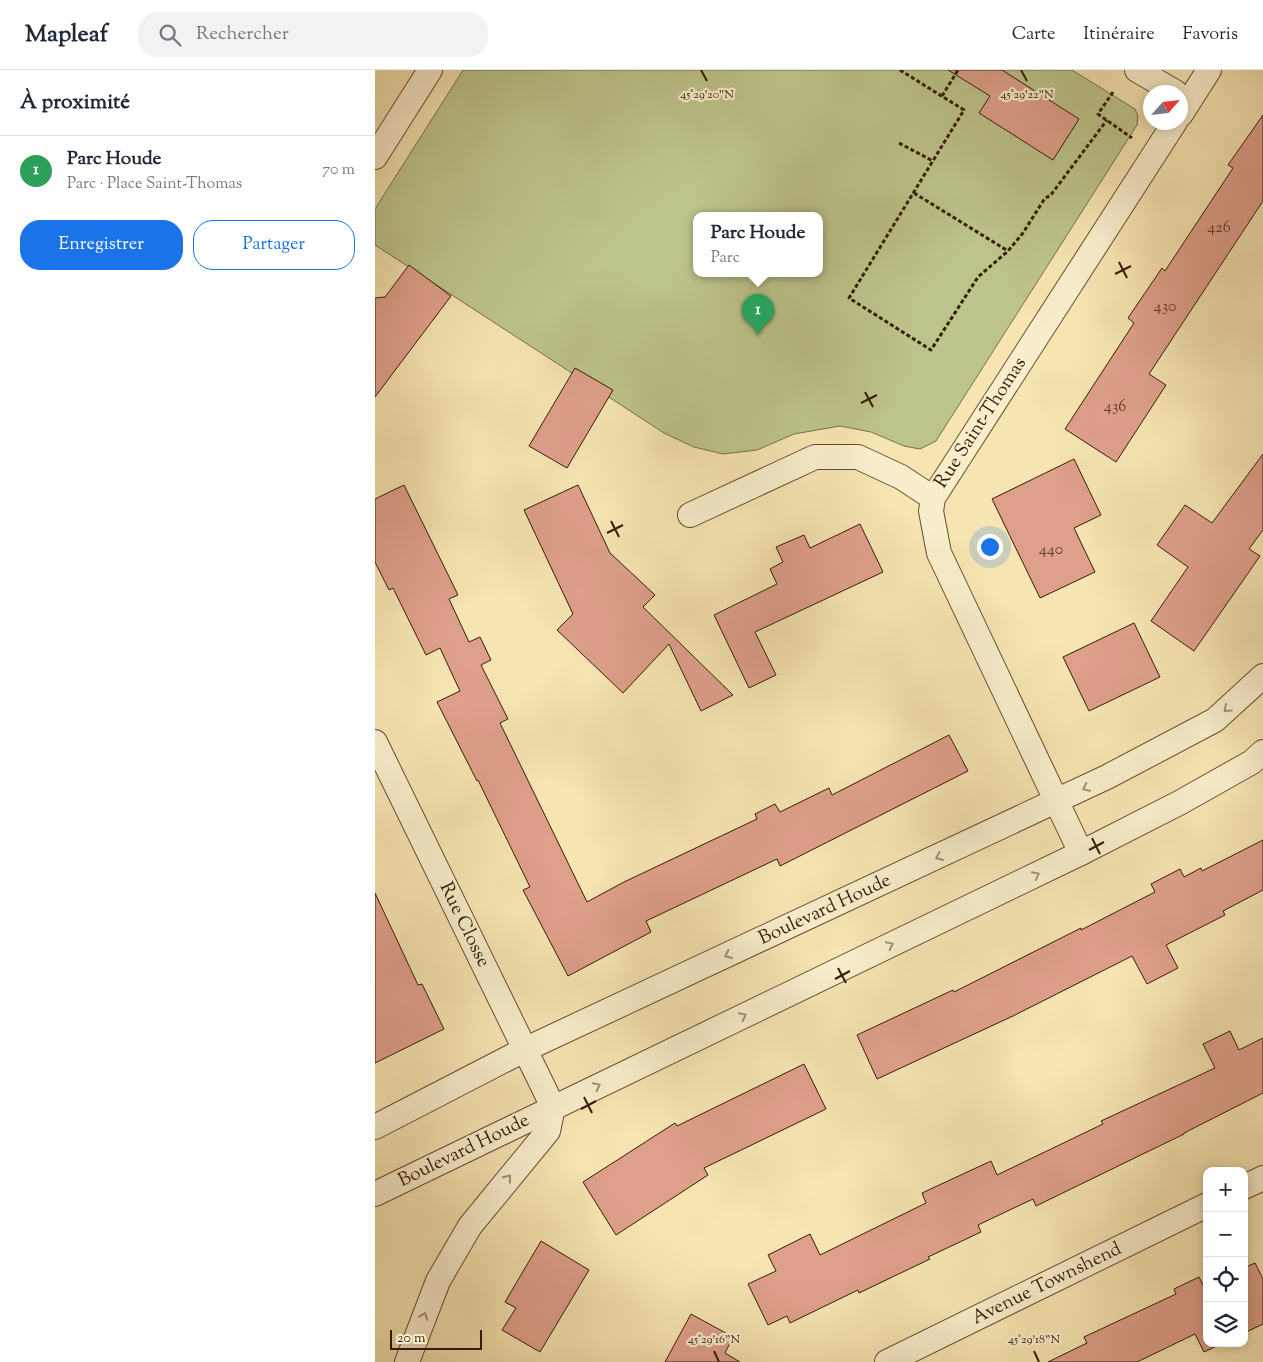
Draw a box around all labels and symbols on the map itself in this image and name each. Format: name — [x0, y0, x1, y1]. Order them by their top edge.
north arrow — [1143, 85, 1188, 130]
text: 45°29'20"N — [680, 86, 734, 104]
text: 45°29'22"N — [1000, 86, 1054, 104]
house number: 426 — [1207, 217, 1231, 240]
pin: 1 — [742, 294, 774, 335]
house number: 430 — [1154, 296, 1176, 319]
street label: Rue Saint-Thomas — [928, 352, 1034, 494]
house number: 436 — [1104, 396, 1126, 419]
your location — [977, 534, 1003, 560]
house number: 440 — [1039, 539, 1063, 562]
one-way arrow — [1224, 703, 1233, 712]
one-way arrow — [1082, 782, 1091, 792]
one-way arrow — [935, 851, 944, 861]
street label: Boulevard Houde — [754, 867, 896, 952]
one-way arrow — [1031, 871, 1040, 881]
street label: Rue Closse — [432, 878, 496, 972]
one-way arrow — [885, 941, 894, 952]
one-way arrow — [724, 949, 733, 960]
one-way arrow — [738, 1012, 747, 1022]
one-way arrow — [592, 1082, 601, 1093]
street label: Boulevard Houde — [394, 1107, 534, 1194]
one-way arrow — [502, 1175, 510, 1184]
street label: Avenue Townshend — [968, 1236, 1127, 1332]
one-way arrow — [419, 1313, 429, 1321]
scale bar — [390, 1327, 483, 1350]
text: 45°29'16"N — [688, 1331, 741, 1349]
text: 45°29'18"N — [1008, 1331, 1061, 1349]

